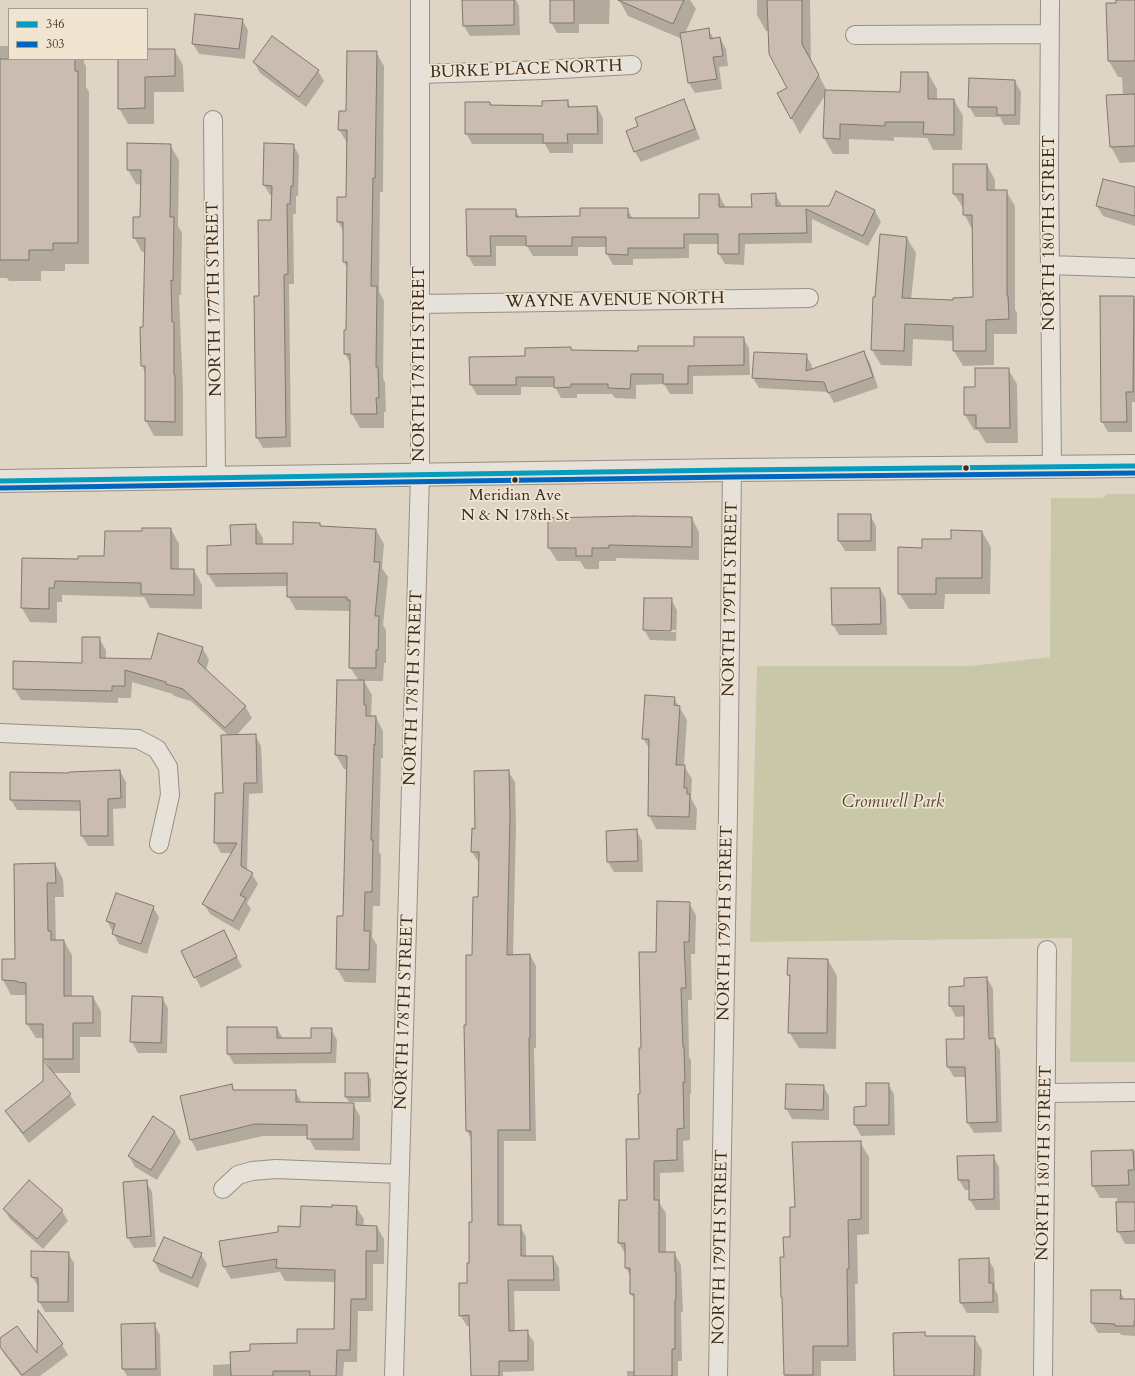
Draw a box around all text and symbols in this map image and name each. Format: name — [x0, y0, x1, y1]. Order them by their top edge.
legend — [8, 8, 148, 60]
text: 346 — [46, 16, 64, 32]
text: 303 — [46, 36, 64, 52]
street label: BURKE PLACE NORTH — [429, 56, 623, 84]
street label: NORTH 180TH STREET — [1040, 135, 1060, 331]
street label: NORTH 177TH STREET — [203, 201, 227, 397]
street label: NORTH 178TH STREET — [410, 266, 430, 462]
street label: WAYNE AVENUE NORTH — [505, 289, 725, 313]
unlabelled marker — [961, 463, 971, 473]
marker: Meridian Ave N & N 178th St — [510, 475, 520, 485]
place label: Meridian Ave N & N 178th St — [461, 486, 569, 524]
street label: NORTH 179TH STREET — [719, 501, 743, 697]
street label: NORTH 178TH STREET — [400, 590, 428, 786]
park label: Cromwell Park — [842, 793, 944, 813]
street label: NORTH 179TH STREET — [714, 825, 738, 1021]
street label: NORTH 178TH STREET — [391, 914, 419, 1110]
street label: NORTH 180TH STREET — [1033, 1065, 1057, 1261]
street label: NORTH 179TH STREET — [709, 1149, 733, 1345]

